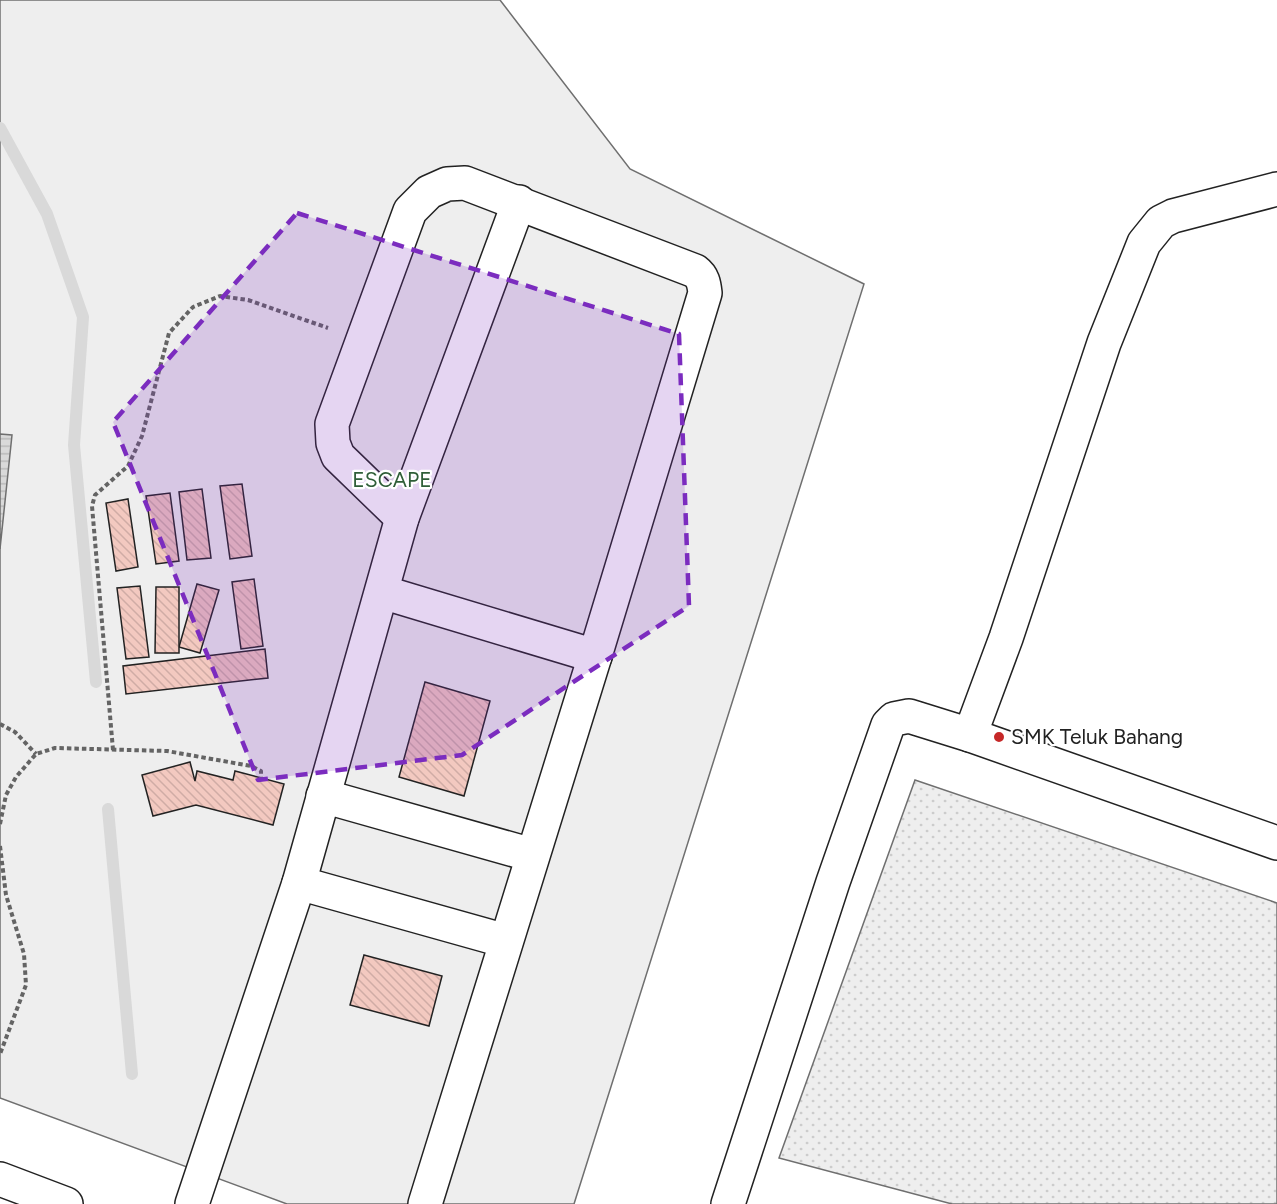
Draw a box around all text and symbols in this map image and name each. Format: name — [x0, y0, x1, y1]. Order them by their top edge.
park label: ESCAPE — [352, 467, 432, 492]
place label: SMK Teluk Bahang — [1011, 724, 1183, 749]
marker: SMK Teluk Bahang — [992, 730, 1006, 744]

